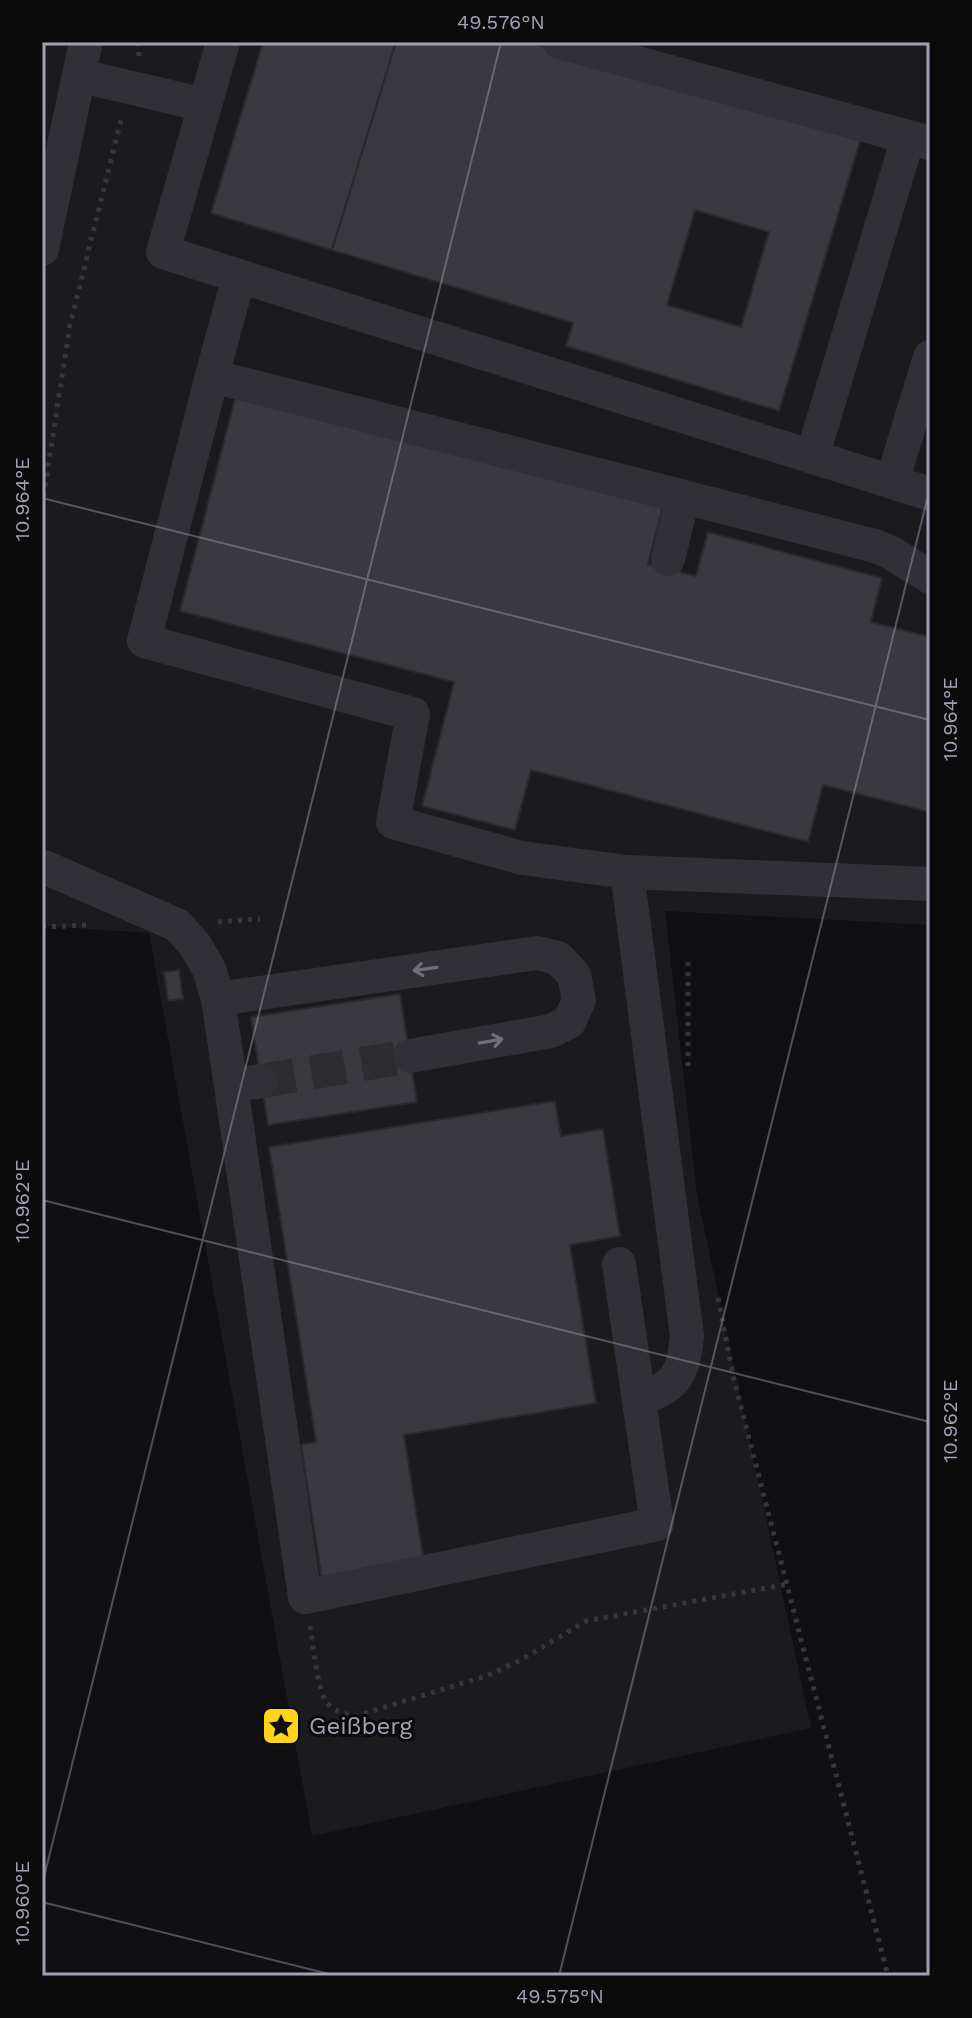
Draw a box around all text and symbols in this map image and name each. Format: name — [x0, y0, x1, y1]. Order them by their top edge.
text: 49.576°N — [457, 10, 545, 34]
text: 10.964°E — [10, 457, 34, 541]
text: 10.964°E — [938, 677, 962, 761]
one-way arrow — [413, 962, 438, 977]
one-way arrow — [478, 1033, 504, 1048]
text: 10.962°E — [10, 1159, 34, 1243]
text: 10.962°E — [938, 1379, 962, 1463]
place icon: Geißberg — [260, 1705, 302, 1747]
place label: Geißberg — [309, 1712, 413, 1740]
text: 10.960°E — [10, 1861, 34, 1945]
text: 49.575°N — [516, 1984, 604, 2008]

